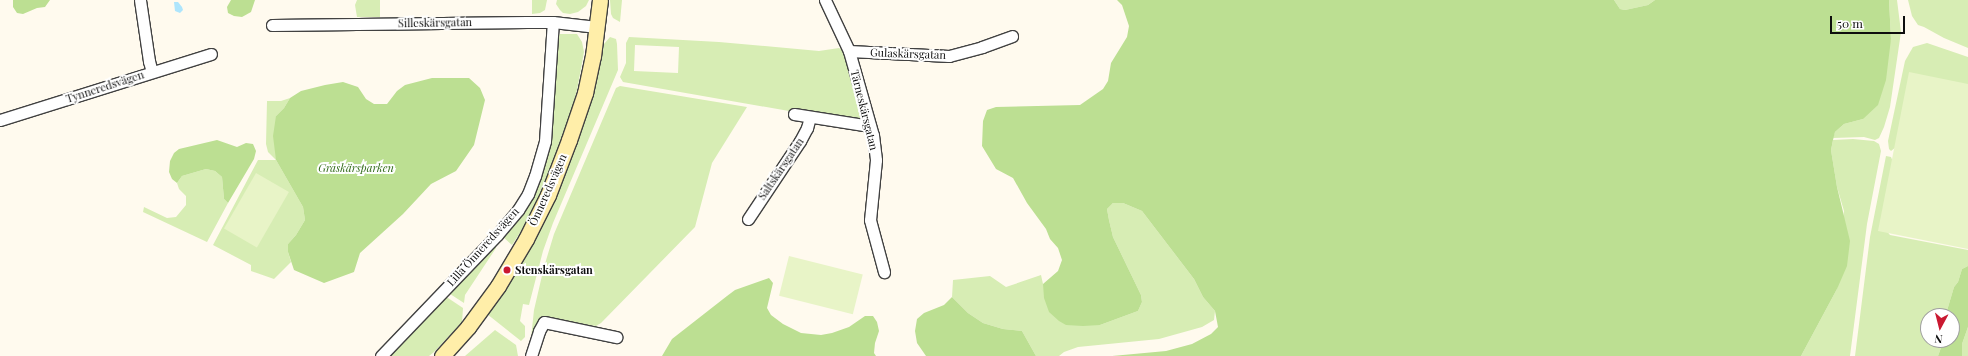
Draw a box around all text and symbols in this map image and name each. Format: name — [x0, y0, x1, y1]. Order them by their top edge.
scale bar — [1832, 8, 1907, 34]
text: 50 m — [1837, 15, 1863, 31]
street label: Silleskärsgatan — [398, 16, 472, 30]
street label: Gulaskärsgatan — [870, 46, 946, 62]
street label: Tynneredsvägen — [64, 68, 146, 106]
street label: Tärneskärsgatan — [848, 68, 880, 152]
street label: Saltskärsgatan — [755, 136, 807, 202]
street label: Önneredsvägen — [526, 152, 570, 228]
park label: Gråskärsparken — [318, 161, 394, 175]
street label: Lilla Önneredsvägen — [444, 205, 522, 289]
place label: Stenskärsgatan — [515, 263, 593, 277]
marker: Stenskärsgatan — [502, 265, 512, 275]
north arrow — [1920, 308, 1960, 348]
text: N — [1934, 331, 1943, 347]

